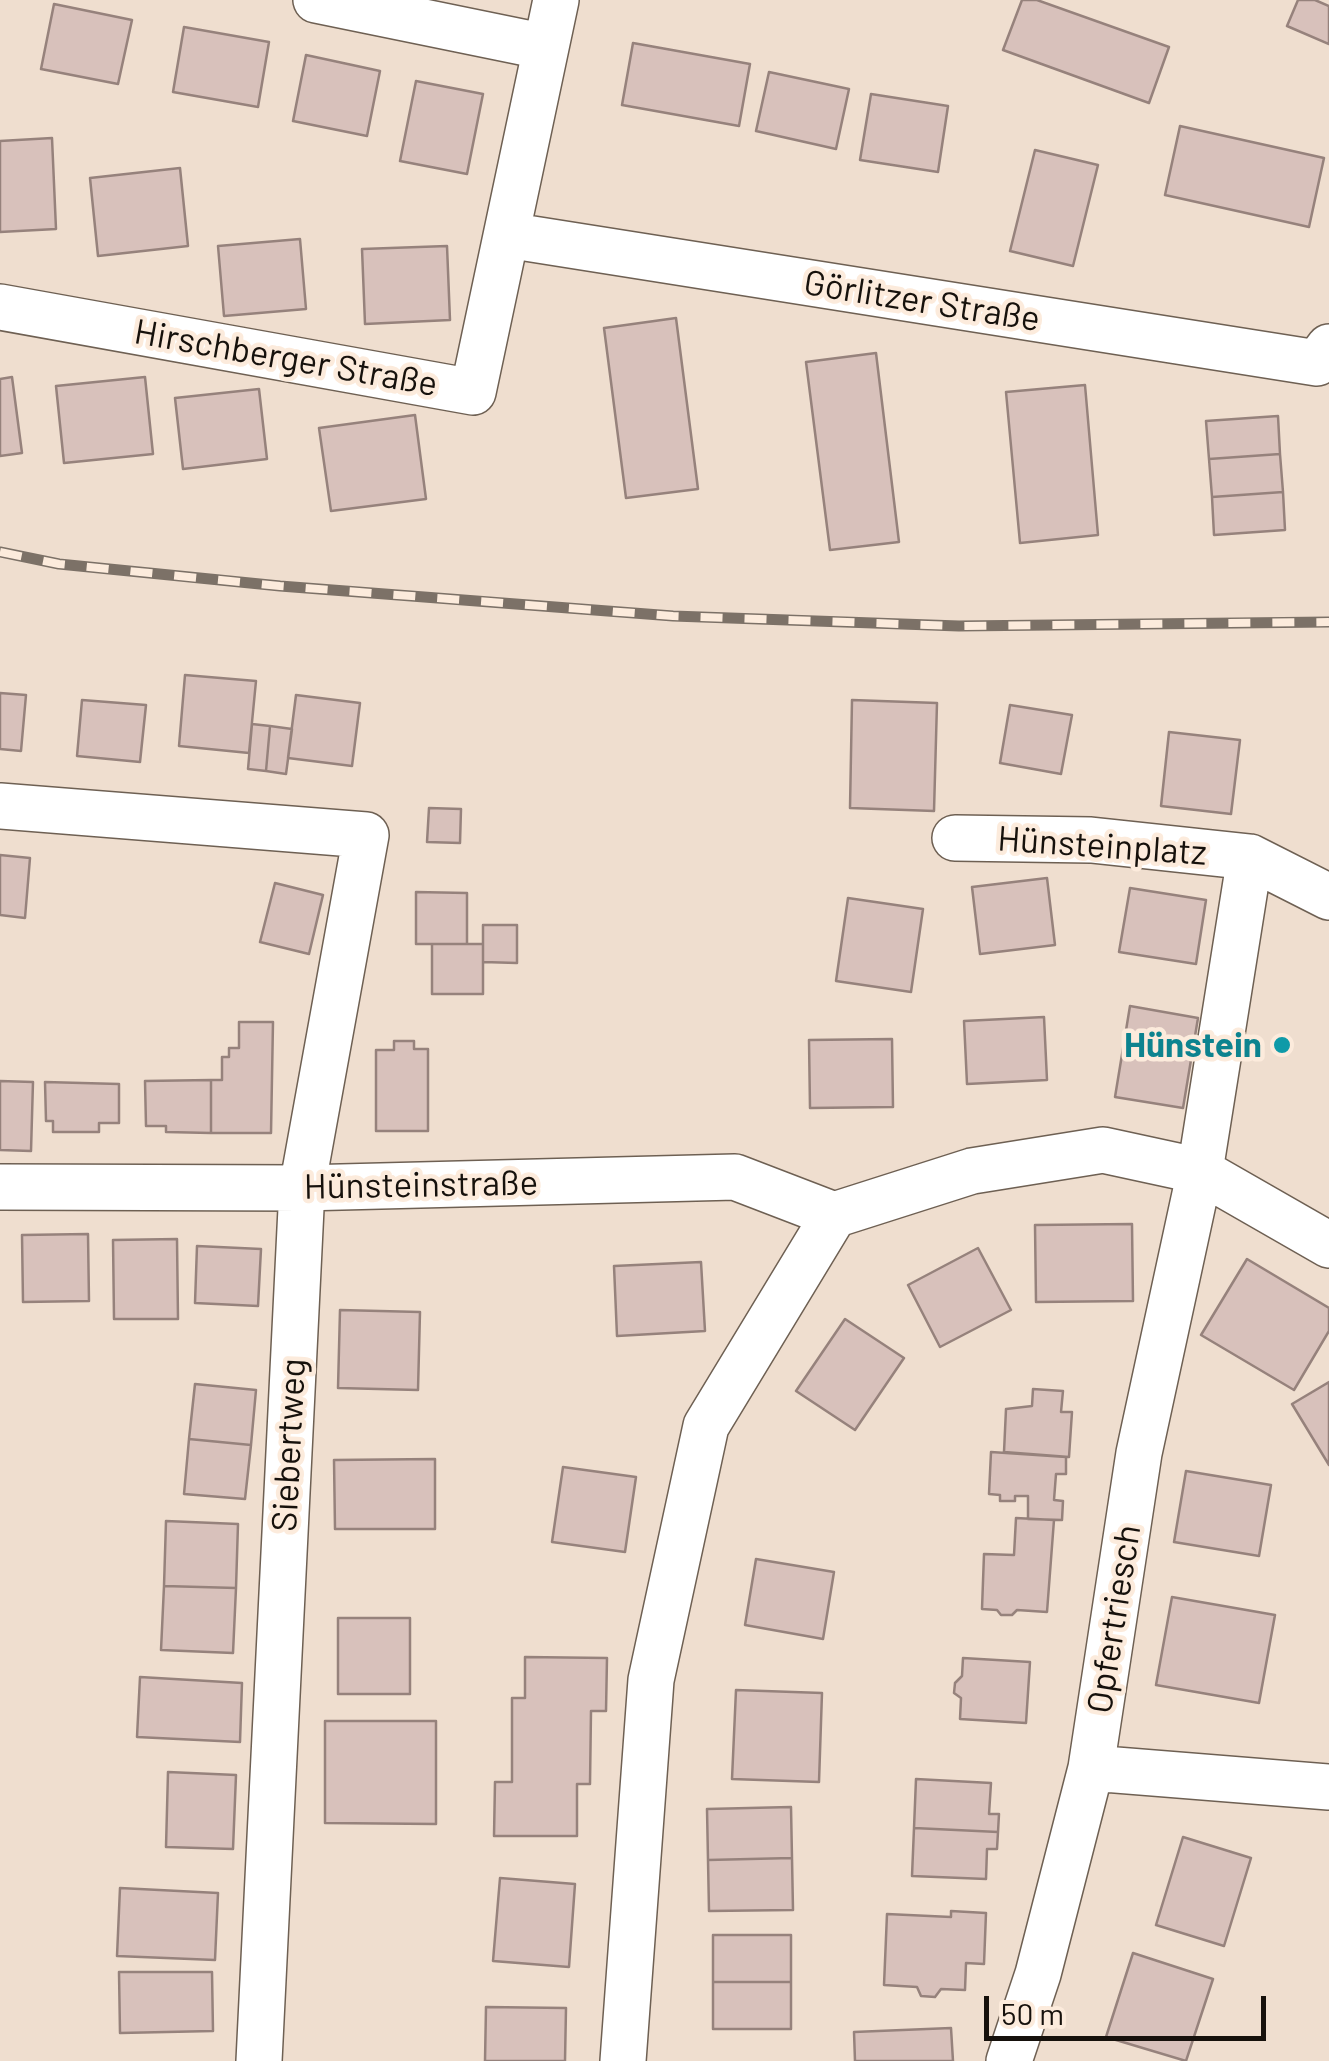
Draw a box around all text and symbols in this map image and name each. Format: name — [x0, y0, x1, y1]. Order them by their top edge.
street label: Görlitzer Straße — [801, 262, 1043, 340]
street label: Hirschberger Straße — [131, 311, 441, 405]
street label: Hünsteinplatz — [996, 818, 1208, 874]
place label: Hünstein — [1124, 1024, 1262, 1066]
marker: Hünstein — [1271, 1034, 1293, 1056]
street label: Hünsteinstraße — [303, 1162, 539, 1208]
street label: Siebertweg — [263, 1357, 315, 1533]
street label: Opfertriesch — [1078, 1522, 1150, 1716]
scale bar — [989, 1976, 1272, 2038]
text: 50 m — [1001, 1995, 1064, 2031]

